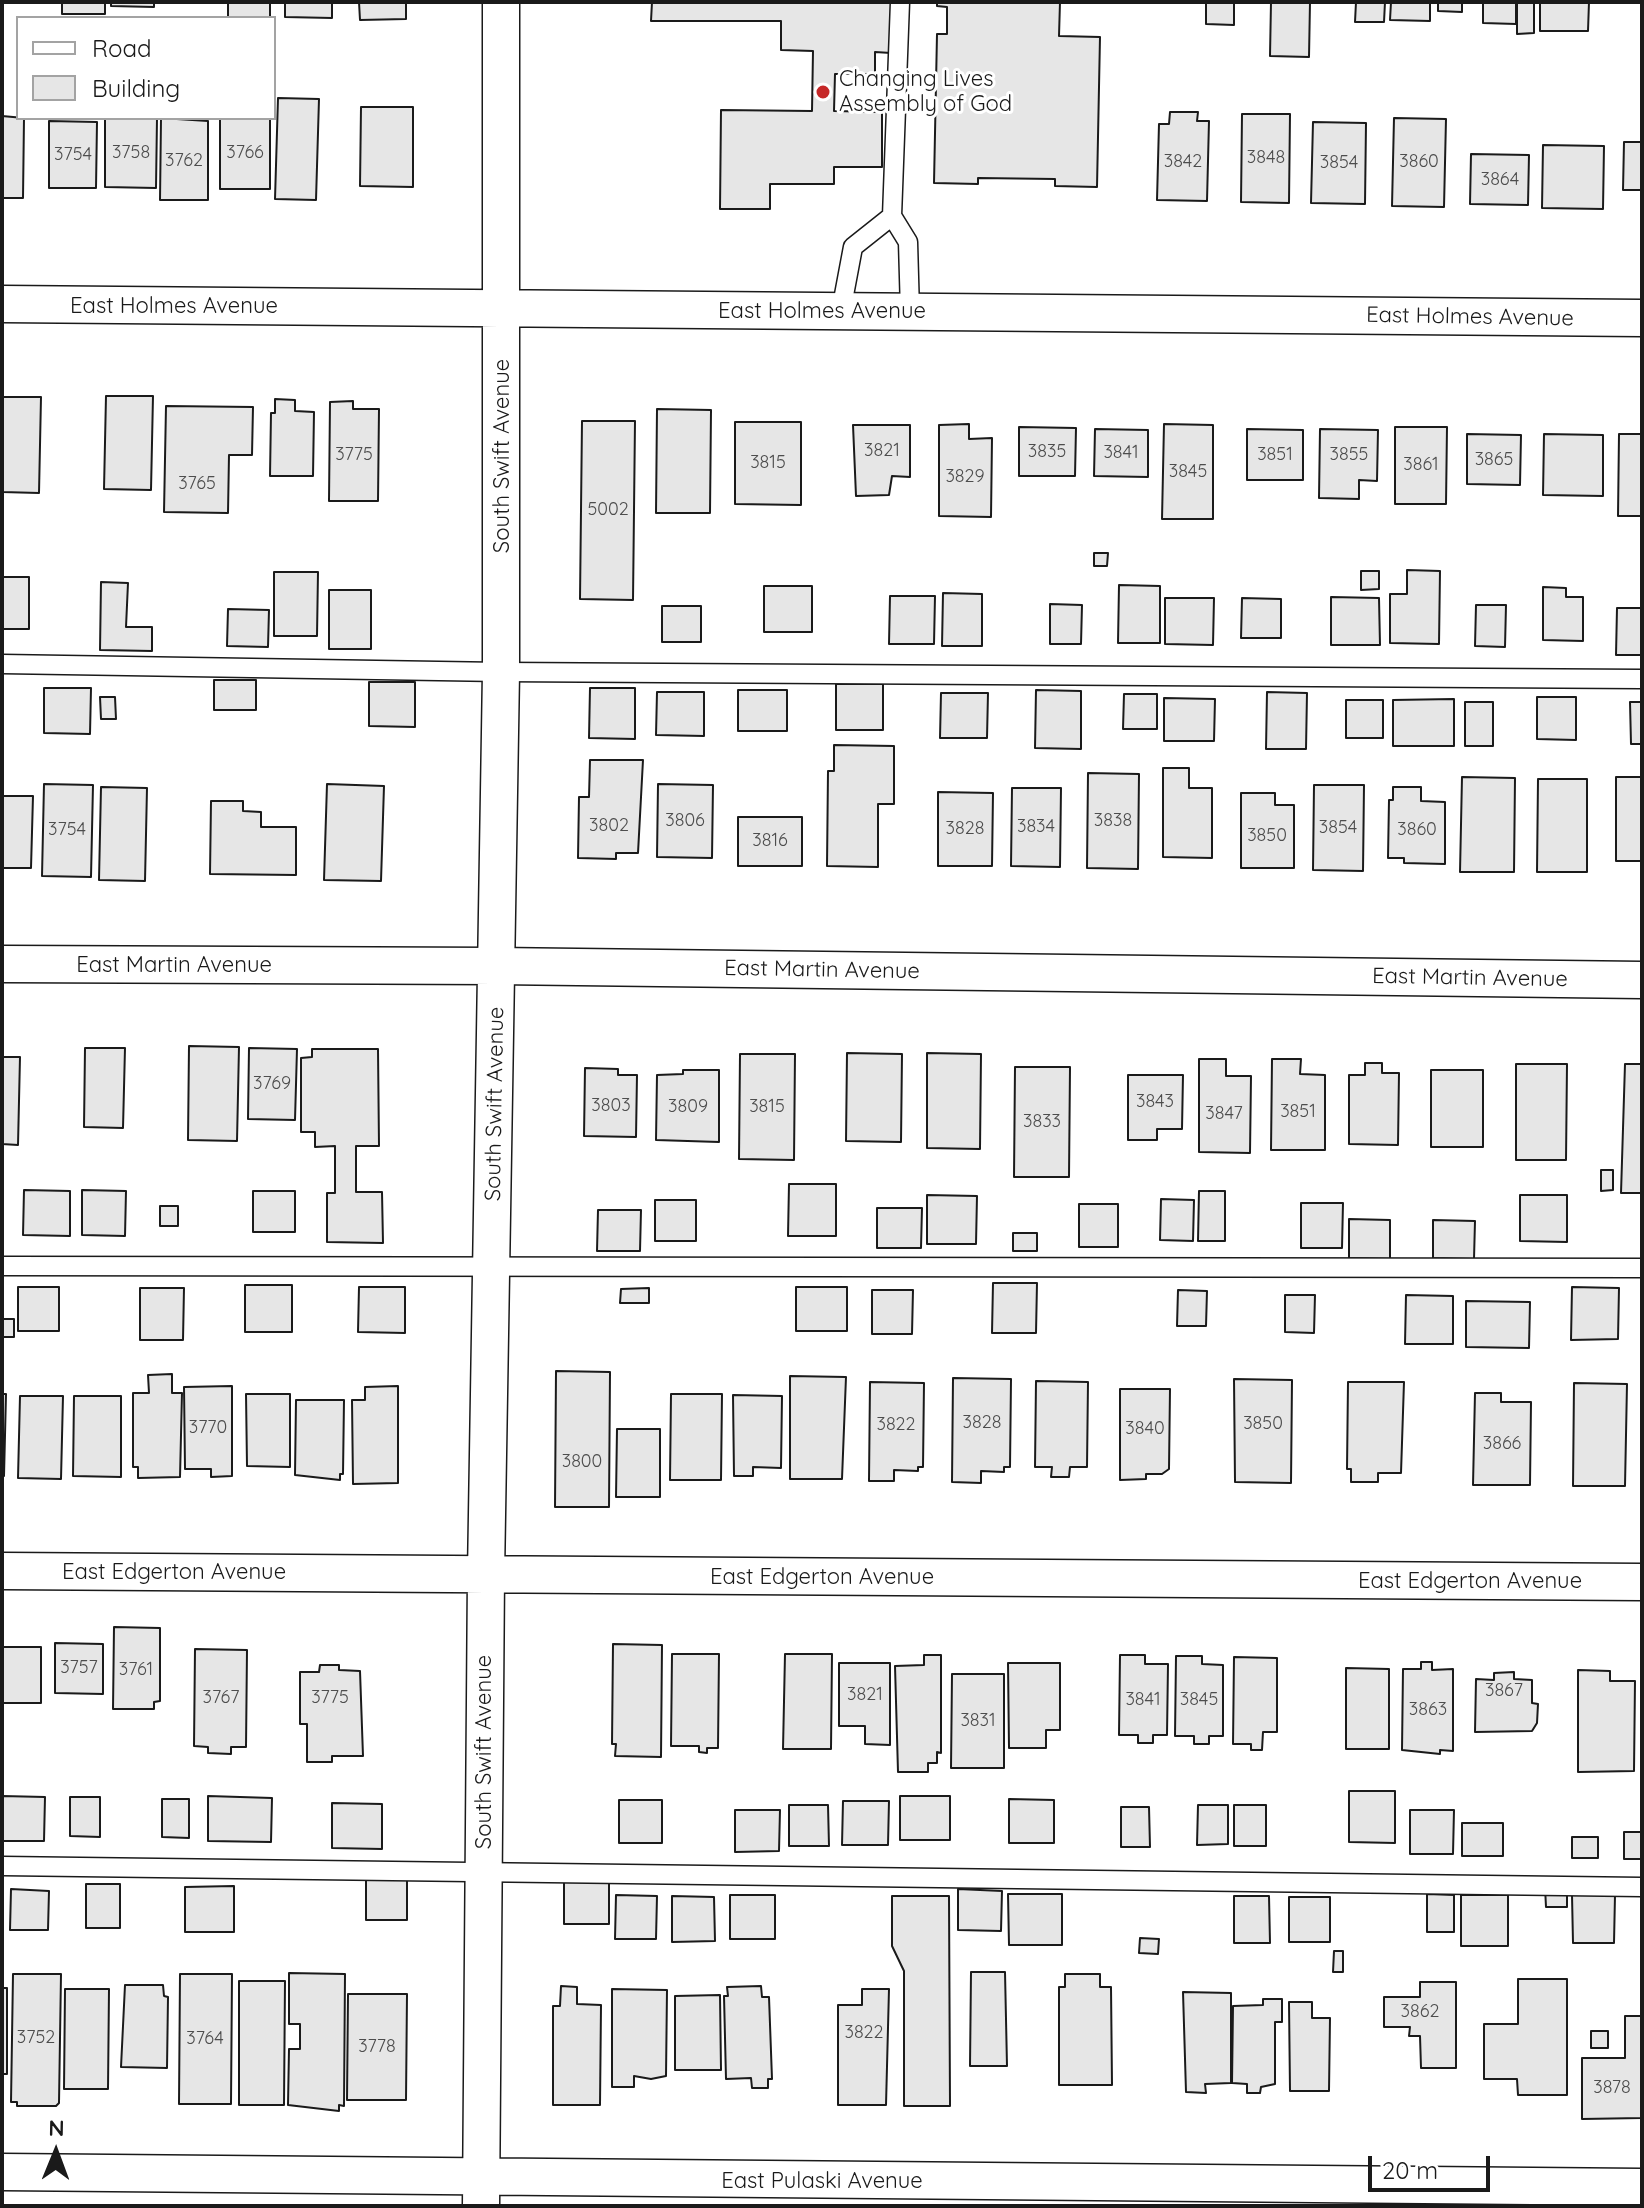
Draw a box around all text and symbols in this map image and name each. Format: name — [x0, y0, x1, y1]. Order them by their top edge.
legend — [16, 16, 276, 120]
text: Road — [92, 33, 152, 63]
place label: Changing Lives Assembly of God — [839, 66, 1012, 118]
text: Building — [92, 73, 180, 103]
marker: Changing Lives Assembly of God — [814, 83, 832, 101]
house number: 3758 — [112, 142, 150, 164]
house number: 3766 — [226, 142, 264, 164]
house number: 3754 — [54, 144, 92, 166]
house number: 3848 — [1247, 147, 1285, 169]
house number: 3762 — [165, 150, 203, 172]
house number: 3842 — [1164, 151, 1202, 173]
house number: 3860 — [1399, 151, 1439, 173]
house number: 3854 — [1320, 152, 1358, 174]
house number: 3864 — [1481, 169, 1519, 191]
street label: East Holmes Avenue — [70, 293, 278, 319]
street label: East Holmes Avenue — [718, 298, 926, 324]
street label: East Holmes Avenue — [1366, 302, 1574, 332]
street label: South Swift Avenue — [489, 359, 515, 553]
house number: 3821 — [864, 440, 900, 462]
house number: 3835 — [1028, 441, 1066, 463]
house number: 3841 — [1103, 442, 1139, 464]
house number: 3775 — [335, 444, 373, 466]
house number: 3851 — [1257, 444, 1293, 466]
house number: 3855 — [1330, 444, 1368, 466]
house number: 3865 — [1475, 449, 1513, 471]
house number: 3815 — [750, 452, 786, 474]
house number: 3861 — [1403, 454, 1439, 476]
house number: 3845 — [1169, 461, 1207, 483]
house number: 3829 — [945, 466, 985, 488]
house number: 3765 — [178, 473, 216, 495]
house number: 5002 — [587, 499, 629, 521]
house number: 3806 — [665, 810, 705, 832]
house number: 3838 — [1094, 810, 1132, 832]
house number: 3802 — [589, 815, 629, 837]
house number: 3834 — [1017, 816, 1055, 838]
house number: 3854 — [1319, 817, 1357, 839]
house number: 3828 — [946, 818, 984, 840]
house number: 3754 — [48, 819, 86, 841]
house number: 3860 — [1397, 819, 1437, 841]
house number: 3850 — [1247, 825, 1287, 847]
house number: 3816 — [752, 830, 788, 852]
street label: East Martin Avenue — [76, 952, 272, 978]
street label: East Martin Avenue — [724, 955, 920, 985]
street label: East Martin Avenue — [1372, 963, 1568, 993]
street label: South Swift Avenue — [480, 1007, 510, 1201]
house number: 3769 — [253, 1073, 291, 1095]
house number: 3843 — [1136, 1091, 1174, 1113]
house number: 3803 — [591, 1095, 631, 1117]
house number: 3809 — [668, 1096, 708, 1118]
house number: 3815 — [749, 1096, 785, 1118]
house number: 3851 — [1280, 1101, 1316, 1123]
house number: 3847 — [1205, 1103, 1243, 1125]
house number: 3833 — [1023, 1111, 1061, 1133]
house number: 3828 — [963, 1412, 1001, 1434]
house number: 3850 — [1243, 1413, 1283, 1435]
house number: 3822 — [876, 1414, 916, 1436]
house number: 3770 — [189, 1417, 227, 1439]
house number: 3840 — [1125, 1418, 1165, 1440]
house number: 3866 — [1483, 1433, 1521, 1455]
house number: 3800 — [562, 1451, 602, 1473]
street label: East Edgerton Avenue — [62, 1559, 286, 1585]
street label: East Edgerton Avenue — [710, 1564, 934, 1590]
street label: East Edgerton Avenue — [1358, 1568, 1582, 1594]
street label: South Swift Avenue — [471, 1655, 497, 1849]
house number: 3757 — [60, 1657, 98, 1679]
house number: 3761 — [119, 1659, 153, 1681]
house number: 3867 — [1485, 1680, 1523, 1702]
house number: 3821 — [847, 1684, 883, 1706]
house number: 3767 — [202, 1687, 240, 1709]
house number: 3775 — [311, 1687, 349, 1709]
house number: 3841 — [1125, 1689, 1161, 1711]
house number: 3845 — [1180, 1689, 1218, 1711]
house number: 3863 — [1409, 1699, 1447, 1721]
house number: 3831 — [960, 1710, 996, 1732]
house number: 3862 — [1401, 2001, 1439, 2023]
house number: 3822 — [844, 2022, 884, 2044]
house number: 3752 — [17, 2027, 55, 2049]
house number: 3764 — [186, 2028, 224, 2050]
house number: 3778 — [358, 2036, 396, 2058]
house number: 3878 — [1593, 2077, 1631, 2099]
north arrow — [16, 2112, 96, 2192]
text: N — [48, 2114, 65, 2142]
scale bar — [1372, 2140, 1494, 2190]
text: 20 m — [1382, 2155, 1438, 2185]
street label: East Pulaski Avenue — [721, 2168, 923, 2194]

